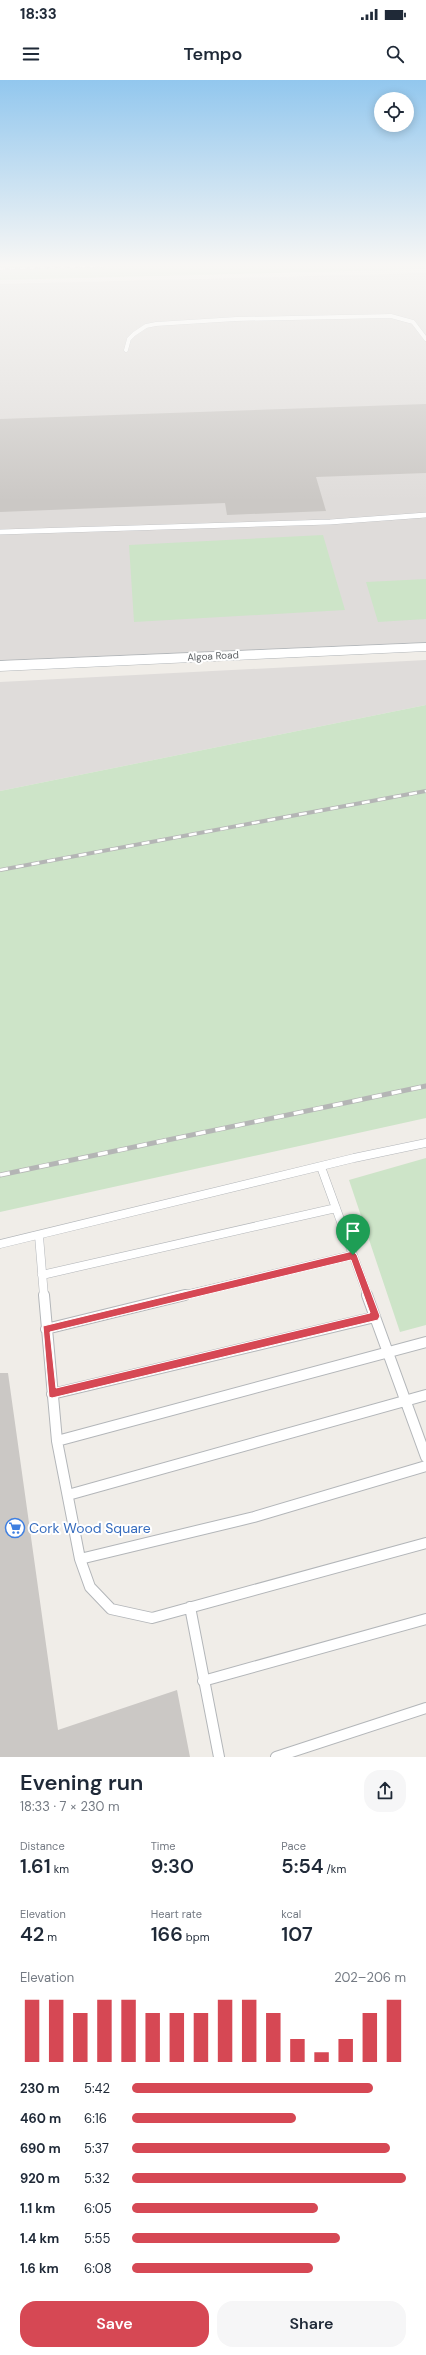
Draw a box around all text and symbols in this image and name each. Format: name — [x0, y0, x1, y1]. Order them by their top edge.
text: 18:33 — [20, 4, 57, 24]
text: Tempo — [184, 42, 242, 66]
icon: menu — [20, 43, 42, 65]
icon: search — [384, 43, 406, 65]
map controls — [374, 92, 414, 132]
button: locate — [374, 92, 414, 132]
street label: Algoa Road — [187, 648, 239, 664]
pin — [336, 1214, 370, 1255]
icon: arrive — [342, 1220, 364, 1242]
supermarket icon: Cork Wood Square — [4, 1517, 26, 1539]
place label: Cork Wood Square — [29, 1519, 151, 1537]
text: Evening run — [20, 1768, 143, 1797]
button: share — [364, 1770, 406, 1812]
text: 18:33 · 7 × 230 m — [20, 1798, 120, 1815]
text: Distance — [20, 1839, 65, 1853]
text: Time — [151, 1839, 176, 1853]
text: Pace — [281, 1839, 306, 1853]
text: 1.61 — [20, 1853, 51, 1879]
text: 9:30 — [151, 1853, 194, 1879]
text: 5:54 — [281, 1853, 324, 1879]
text: km — [51, 1862, 69, 1876]
text: /km — [324, 1862, 346, 1876]
text: Elevation — [20, 1907, 66, 1921]
text: Heart rate — [151, 1907, 202, 1921]
text: kcal — [281, 1907, 301, 1921]
text: 42 — [20, 1921, 44, 1947]
text: 166 — [151, 1921, 183, 1947]
text: 107 — [281, 1921, 313, 1947]
text: m — [44, 1930, 57, 1944]
text: bpm — [183, 1930, 209, 1944]
text: Elevation — [20, 1969, 74, 1986]
text: 202–206 m — [334, 1969, 406, 1986]
text: 230 m — [20, 2080, 60, 2097]
text: 5:42 — [84, 2080, 110, 2097]
text: 460 m — [20, 2110, 61, 2127]
text: 6:16 — [84, 2110, 107, 2127]
text: 690 m — [20, 2140, 61, 2157]
text: 5:37 — [84, 2140, 109, 2157]
text: 920 m — [20, 2170, 60, 2187]
text: 5:32 — [84, 2170, 110, 2187]
text: 1.1 km — [20, 2200, 55, 2217]
text: 6:05 — [84, 2200, 112, 2217]
text: 1.4 km — [20, 2230, 59, 2247]
text: 5:55 — [84, 2230, 110, 2247]
text: 1.6 km — [20, 2260, 59, 2277]
text: 6:08 — [84, 2260, 112, 2277]
button: Save — [20, 2301, 209, 2347]
button: Share — [217, 2301, 406, 2347]

